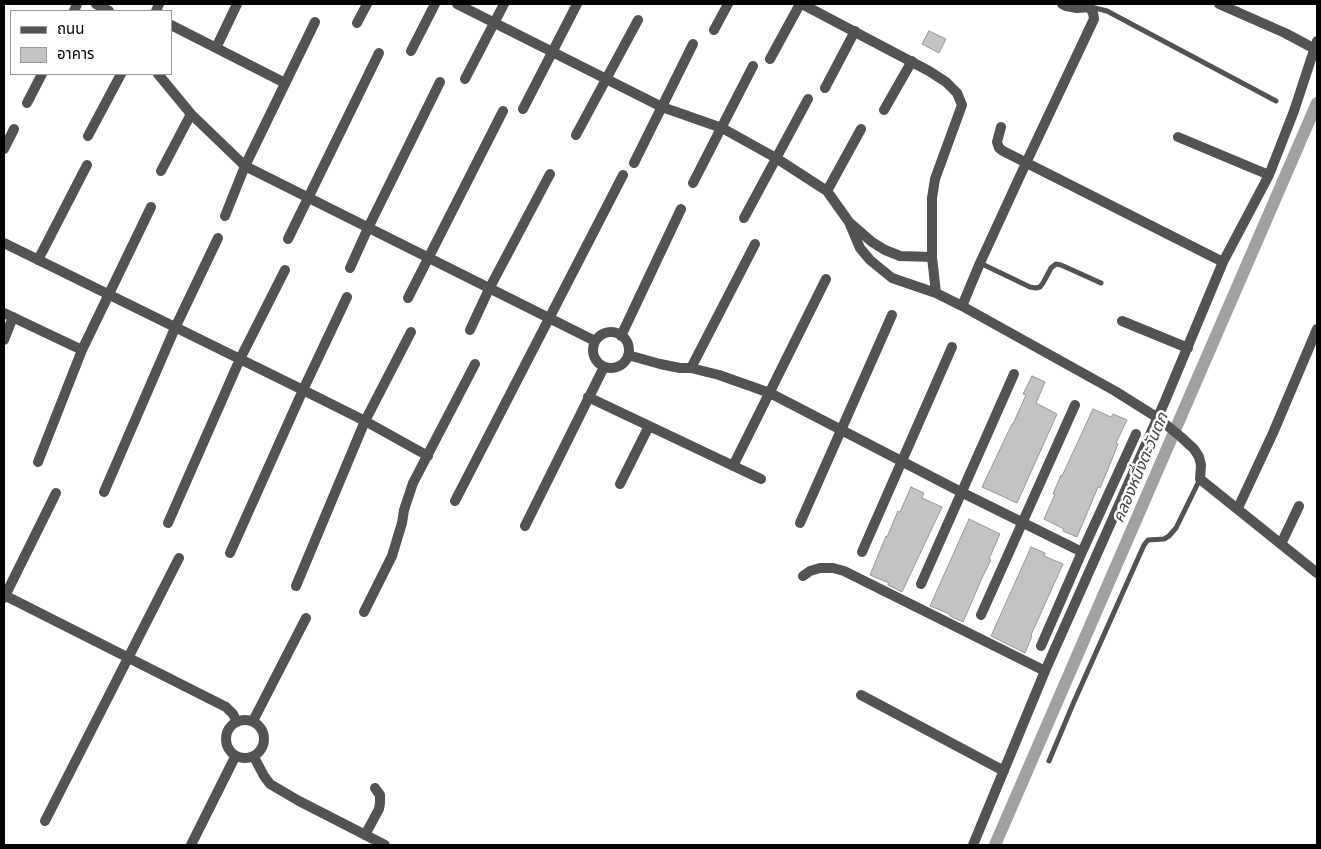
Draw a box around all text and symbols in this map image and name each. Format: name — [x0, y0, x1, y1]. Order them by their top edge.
legend — [10, 10, 172, 75]
text: ถนน — [57, 20, 84, 37]
text: อาคาร — [57, 45, 94, 62]
water label: คลองหนึ่งตะวันตก — [1109, 410, 1173, 526]

